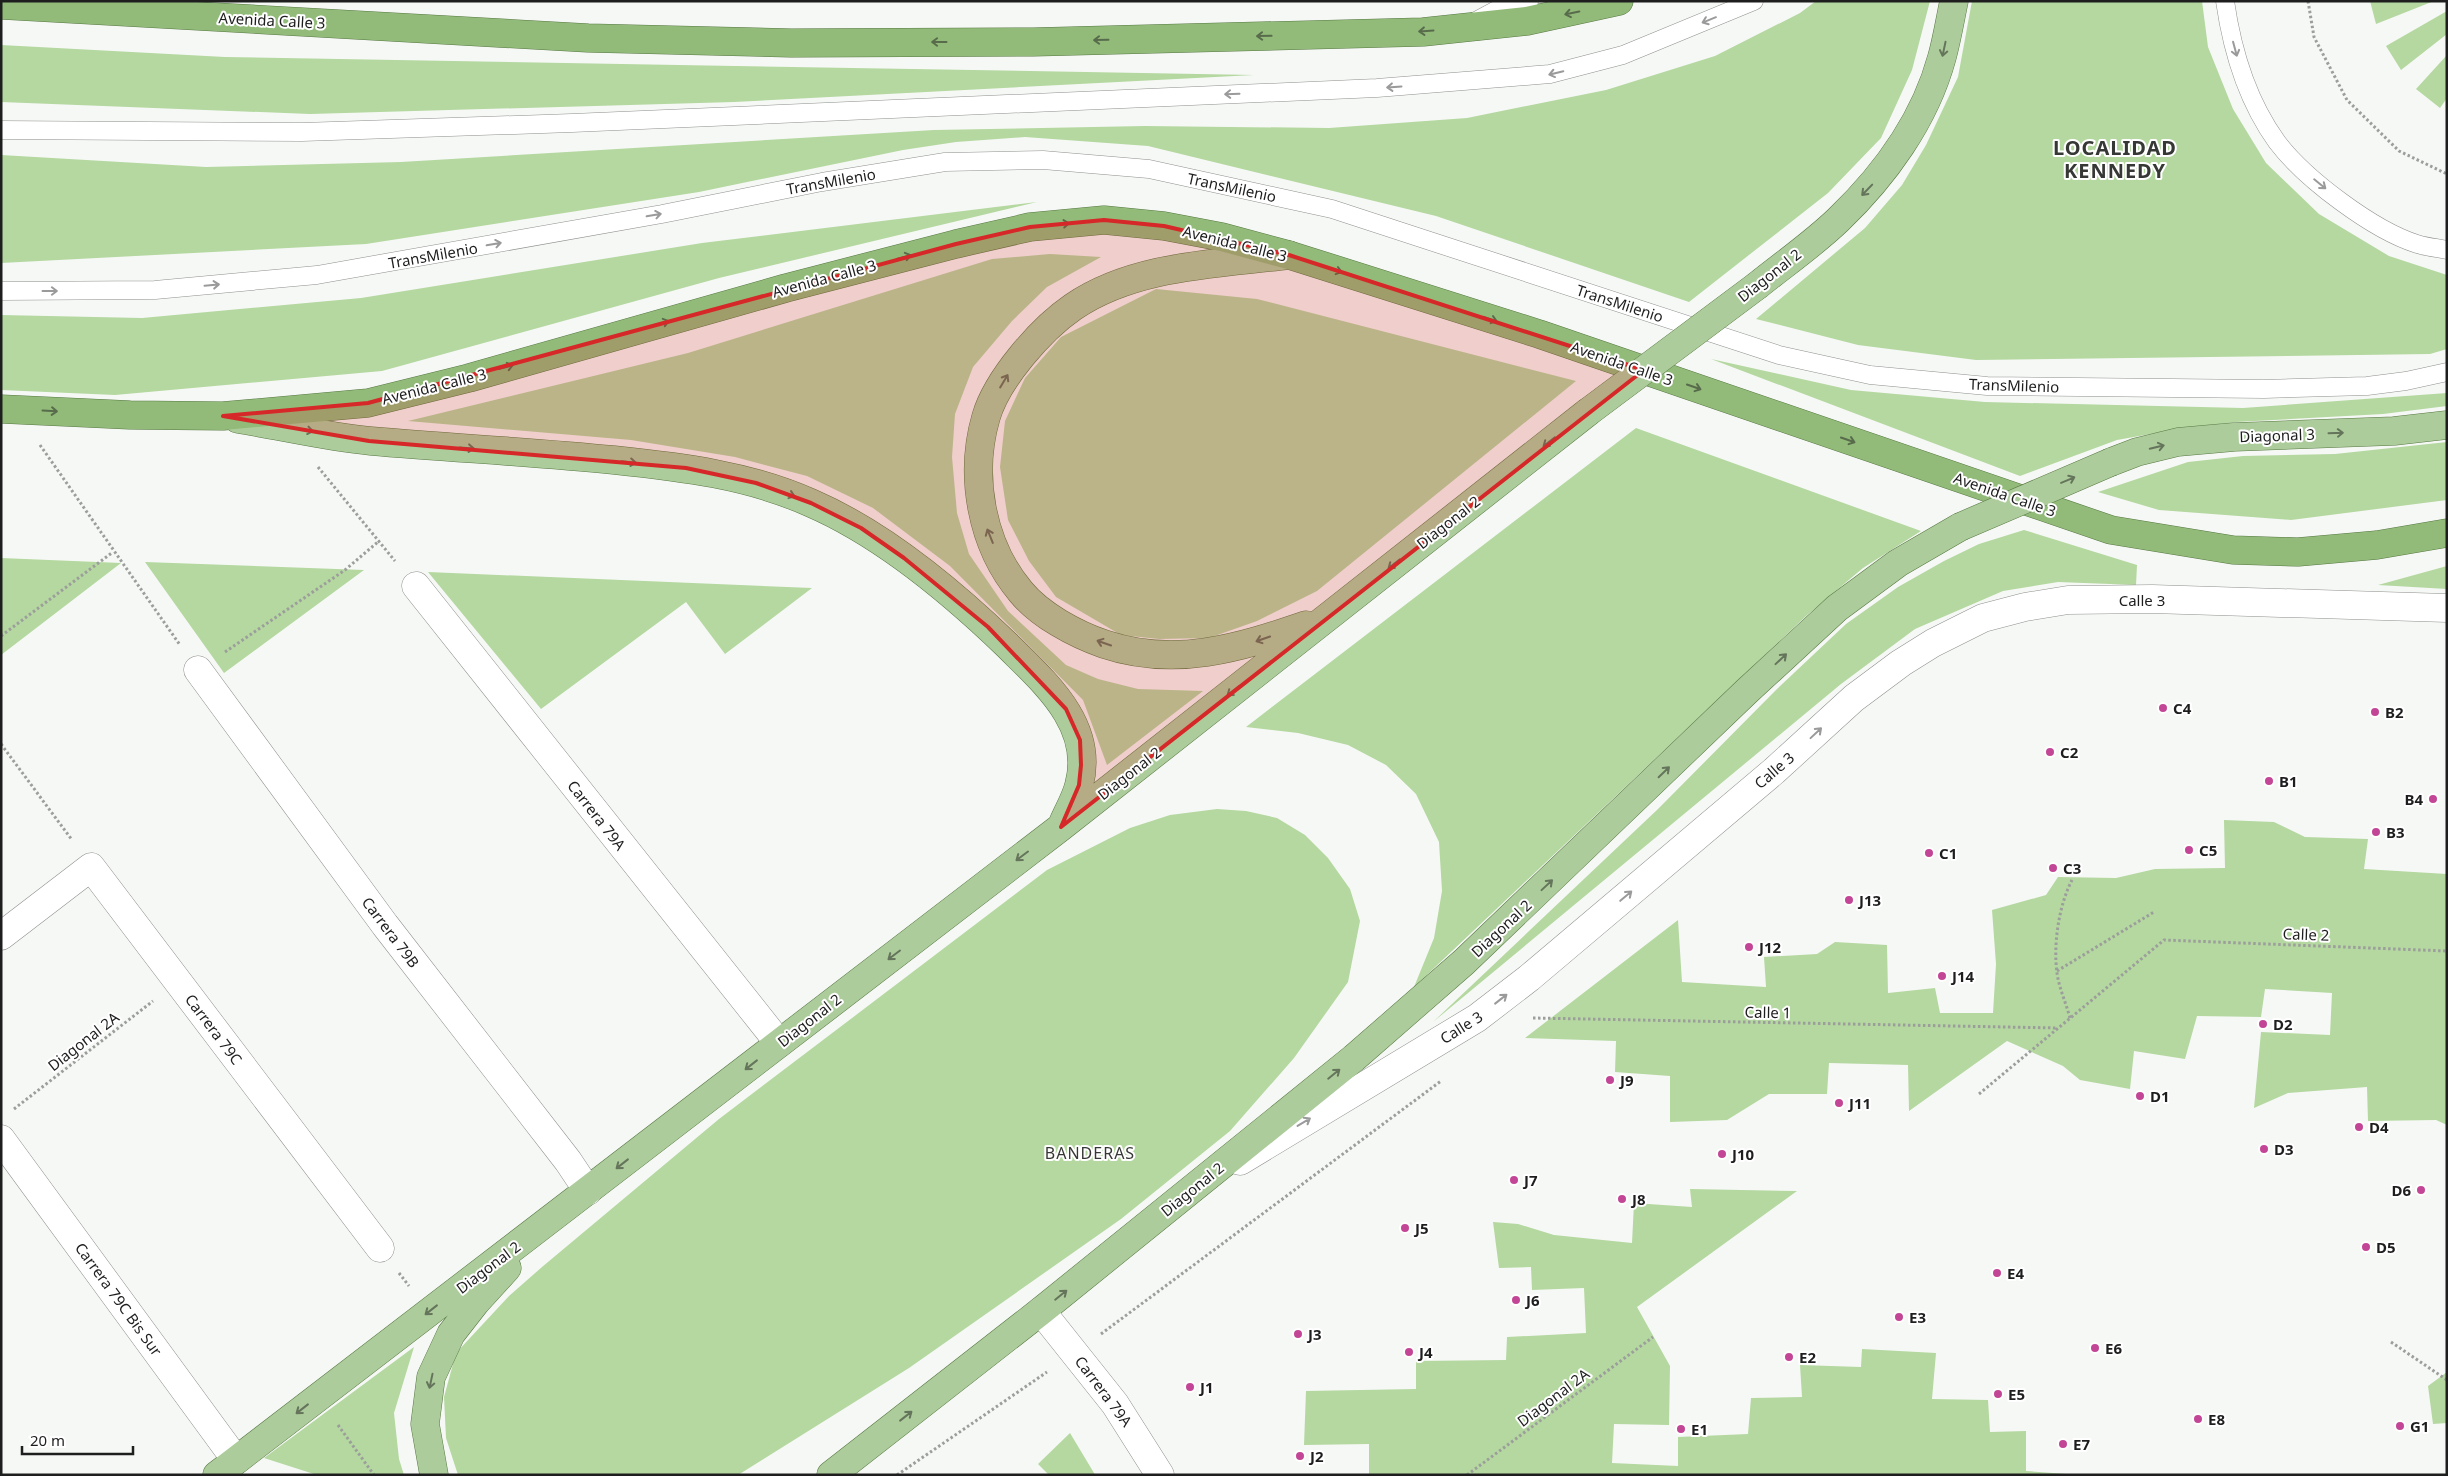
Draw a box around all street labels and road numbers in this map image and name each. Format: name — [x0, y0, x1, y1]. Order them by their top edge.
street label: Avenida Calle 3 — [218, 7, 326, 33]
street label: TransMilenio — [785, 163, 877, 199]
street label: TransMilenio — [1186, 168, 1278, 206]
street label: Avenida Calle 3 — [1181, 220, 1289, 266]
street label: TransMilenio — [387, 237, 479, 273]
street label: Diagonal 2 — [1733, 244, 1805, 306]
street label: Avenida Calle 3 — [770, 255, 878, 301]
street label: TransMilenio — [1574, 280, 1666, 326]
street label: Avenida Calle 3 — [1568, 336, 1676, 390]
street label: Avenida Calle 3 — [380, 363, 488, 409]
street label: TransMilenio — [1968, 373, 2060, 397]
street label: Diagonal 3 — [2239, 424, 2315, 446]
street label: Avenida Calle 3 — [1951, 467, 2059, 521]
street label: Diagonal 2 — [1412, 491, 1484, 553]
street label: Calle 3 — [2119, 590, 2165, 610]
street label: Diagonal 2 — [1093, 742, 1165, 804]
street label: Calle 3 — [1750, 747, 1798, 793]
street label: Carrera 79A — [563, 776, 631, 854]
street label: Carrera 79B — [358, 893, 424, 971]
street label: Diagonal 2 — [1467, 895, 1535, 961]
street label: Calle 2 — [2282, 923, 2330, 945]
street label: Diagonal 2 — [773, 989, 845, 1051]
street label: Carrera 79C — [181, 990, 247, 1069]
street label: Calle 1 — [1745, 1002, 1791, 1022]
street label: Calle 3 — [1436, 1006, 1486, 1048]
street label: Diagonal 2A — [43, 1007, 123, 1075]
street label: Diagonal 2 — [1156, 1157, 1228, 1221]
street label: Diagonal 2 — [452, 1236, 524, 1298]
street label: Carrera 79C Bis Sur — [71, 1238, 167, 1360]
street label: Carrera 79A — [1071, 1352, 1137, 1431]
street label: Diagonal 2A — [1513, 1363, 1593, 1431]

